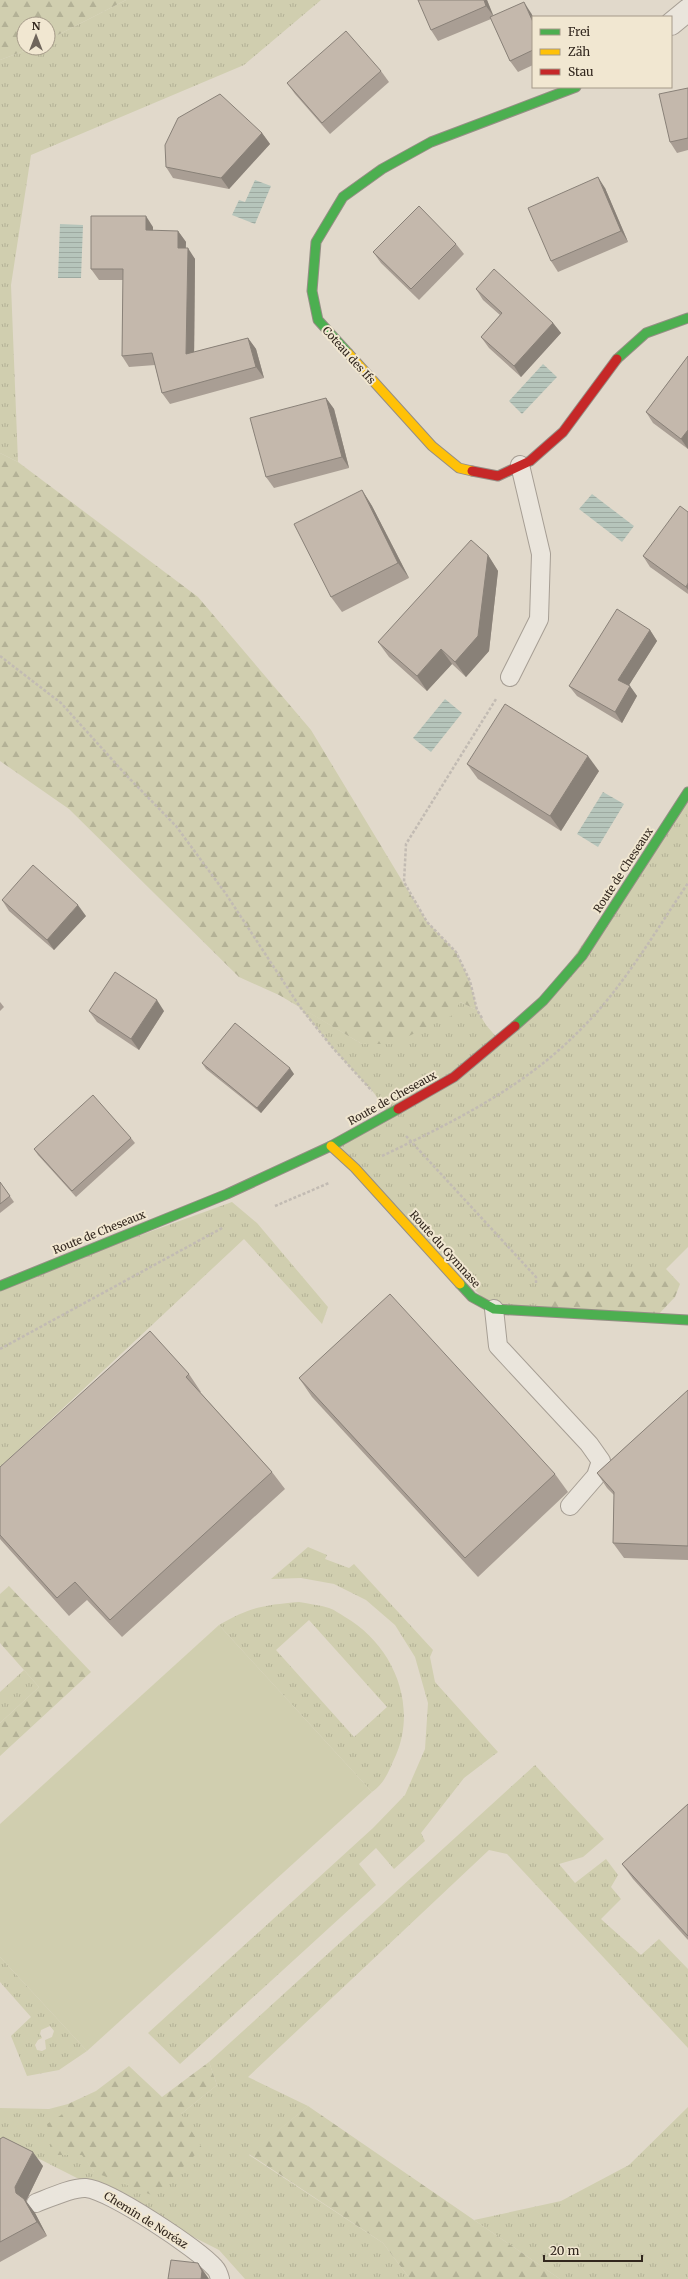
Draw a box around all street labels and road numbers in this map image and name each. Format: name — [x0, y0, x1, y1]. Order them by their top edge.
street label: Coteau des Ifs — [320, 323, 378, 387]
street label: Route de Cheseaux — [590, 824, 656, 915]
street label: Route de Cheseaux — [345, 1068, 439, 1128]
street label: Route de Cheseaux — [51, 1207, 148, 1257]
street label: Route du Gymnase — [407, 1208, 483, 1291]
street label: Chemin de Noréaz — [101, 2188, 191, 2252]

